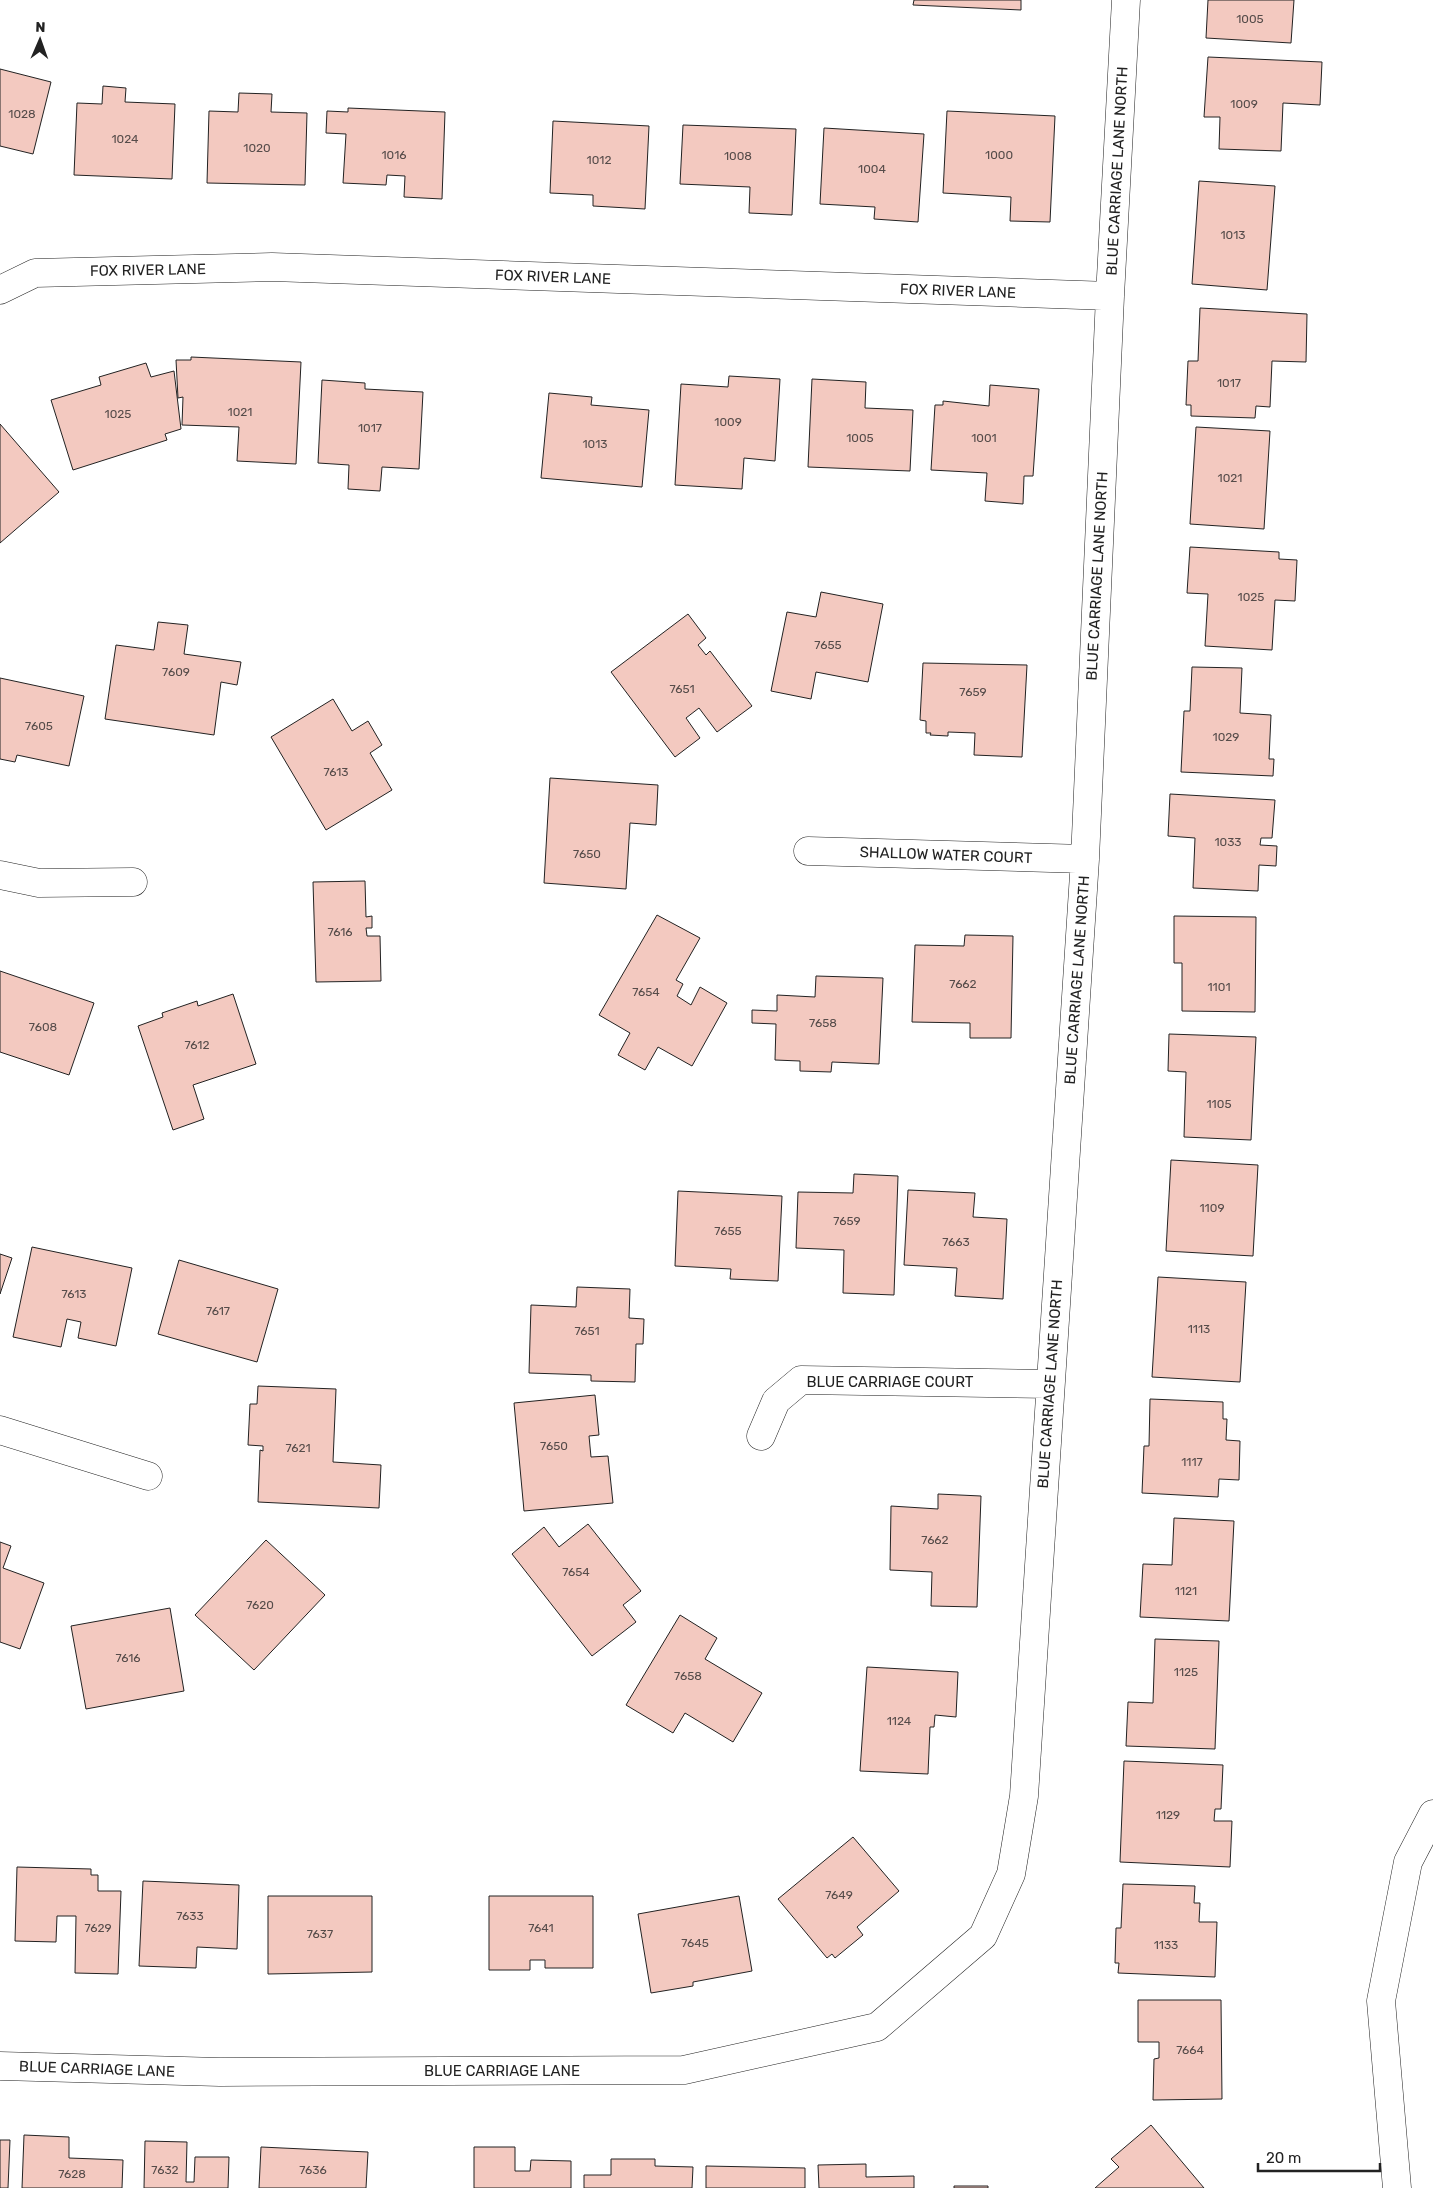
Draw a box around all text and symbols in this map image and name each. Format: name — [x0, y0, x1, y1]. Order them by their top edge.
house number: 1005 — [1236, 12, 1264, 26]
north arrow — [15, 15, 65, 65]
text: N — [35, 19, 46, 36]
street label: BLUE CARRIAGE LANE NORTH — [1103, 66, 1131, 276]
house number: 1009 — [1230, 97, 1258, 111]
house number: 1028 — [8, 107, 36, 121]
house number: 1024 — [111, 132, 139, 146]
house number: 1020 — [243, 141, 271, 155]
house number: 1016 — [381, 148, 407, 162]
house number: 1000 — [985, 148, 1013, 162]
house number: 1008 — [724, 149, 752, 163]
house number: 1012 — [587, 153, 611, 167]
house number: 1004 — [858, 162, 886, 176]
house number: 1013 — [1220, 228, 1246, 242]
street label: FOX RIVER LANE — [90, 260, 206, 280]
street label: FOX RIVER LANE — [495, 266, 611, 288]
street label: FOX RIVER LANE — [900, 280, 1016, 302]
house number: 1017 — [1217, 376, 1241, 390]
house number: 1021 — [228, 405, 252, 419]
house number: 1025 — [105, 407, 131, 421]
house number: 1009 — [714, 415, 742, 429]
house number: 1017 — [358, 421, 382, 435]
house number: 1005 — [846, 431, 874, 445]
house number: 1001 — [971, 431, 997, 445]
house number: 1013 — [582, 437, 608, 451]
street label: BLUE CARRIAGE LANE NORTH — [1083, 471, 1111, 681]
house number: 1021 — [1218, 471, 1242, 485]
house number: 1025 — [1238, 590, 1264, 604]
house number: 7655 — [814, 638, 842, 652]
house number: 7609 — [162, 665, 190, 679]
house number: 7651 — [669, 682, 695, 696]
house number: 7659 — [959, 685, 987, 699]
house number: 7605 — [25, 719, 53, 733]
house number: 1029 — [1213, 730, 1239, 744]
house number: 7613 — [323, 765, 349, 779]
house number: 1033 — [1214, 835, 1242, 849]
street label: SHALLOW WATER COURT — [859, 843, 1033, 867]
house number: 7650 — [573, 847, 601, 861]
street label: BLUE CARRIAGE LANE NORTH — [1061, 875, 1093, 1085]
house number: 7616 — [327, 925, 353, 939]
house number: 7662 — [949, 977, 977, 991]
house number: 1101 — [1207, 980, 1231, 994]
house number: 7654 — [632, 985, 660, 999]
house number: 7658 — [809, 1016, 837, 1030]
house number: 7608 — [29, 1020, 57, 1034]
house number: 7612 — [185, 1038, 209, 1052]
house number: 1105 — [1206, 1097, 1232, 1111]
house number: 1109 — [1199, 1201, 1225, 1215]
house number: 7659 — [833, 1214, 861, 1228]
house number: 7655 — [714, 1224, 742, 1238]
house number: 7663 — [942, 1235, 970, 1249]
street label: BLUE CARRIAGE LANE NORTH — [1034, 1279, 1066, 1489]
house number: 7613 — [61, 1287, 87, 1301]
house number: 7617 — [206, 1304, 230, 1318]
house number: 1113 — [1188, 1322, 1210, 1336]
house number: 7651 — [574, 1324, 600, 1338]
street label: BLUE CARRIAGE COURT — [806, 1373, 974, 1391]
house number: 7650 — [540, 1439, 568, 1453]
house number: 7621 — [285, 1441, 311, 1455]
house number: 1117 — [1181, 1455, 1203, 1469]
house number: 7662 — [921, 1533, 949, 1547]
house number: 7654 — [562, 1565, 590, 1579]
house number: 1121 — [1175, 1584, 1197, 1598]
house number: 7620 — [246, 1598, 274, 1612]
house number: 7616 — [115, 1651, 141, 1665]
house number: 1125 — [1174, 1665, 1198, 1679]
house number: 7658 — [674, 1669, 702, 1683]
house number: 1124 — [887, 1714, 912, 1728]
house number: 1129 — [1156, 1808, 1180, 1822]
house number: 7649 — [825, 1888, 853, 1902]
house number: 7633 — [176, 1909, 204, 1923]
house number: 7629 — [84, 1921, 112, 1935]
house number: 7641 — [528, 1921, 554, 1935]
house number: 7637 — [307, 1927, 333, 1941]
house number: 7645 — [681, 1936, 709, 1950]
house number: 1133 — [1154, 1938, 1178, 1952]
house number: 7664 — [1176, 2043, 1204, 2057]
street label: BLUE CARRIAGE LANE — [19, 2057, 175, 2081]
street label: BLUE CARRIAGE LANE — [424, 2062, 580, 2080]
scale bar — [1258, 2140, 1380, 2172]
text: 20 m — [1266, 2149, 1301, 2167]
house number: 7632 — [151, 2163, 179, 2177]
house number: 7636 — [299, 2163, 327, 2177]
house number: 7628 — [58, 2167, 86, 2181]

